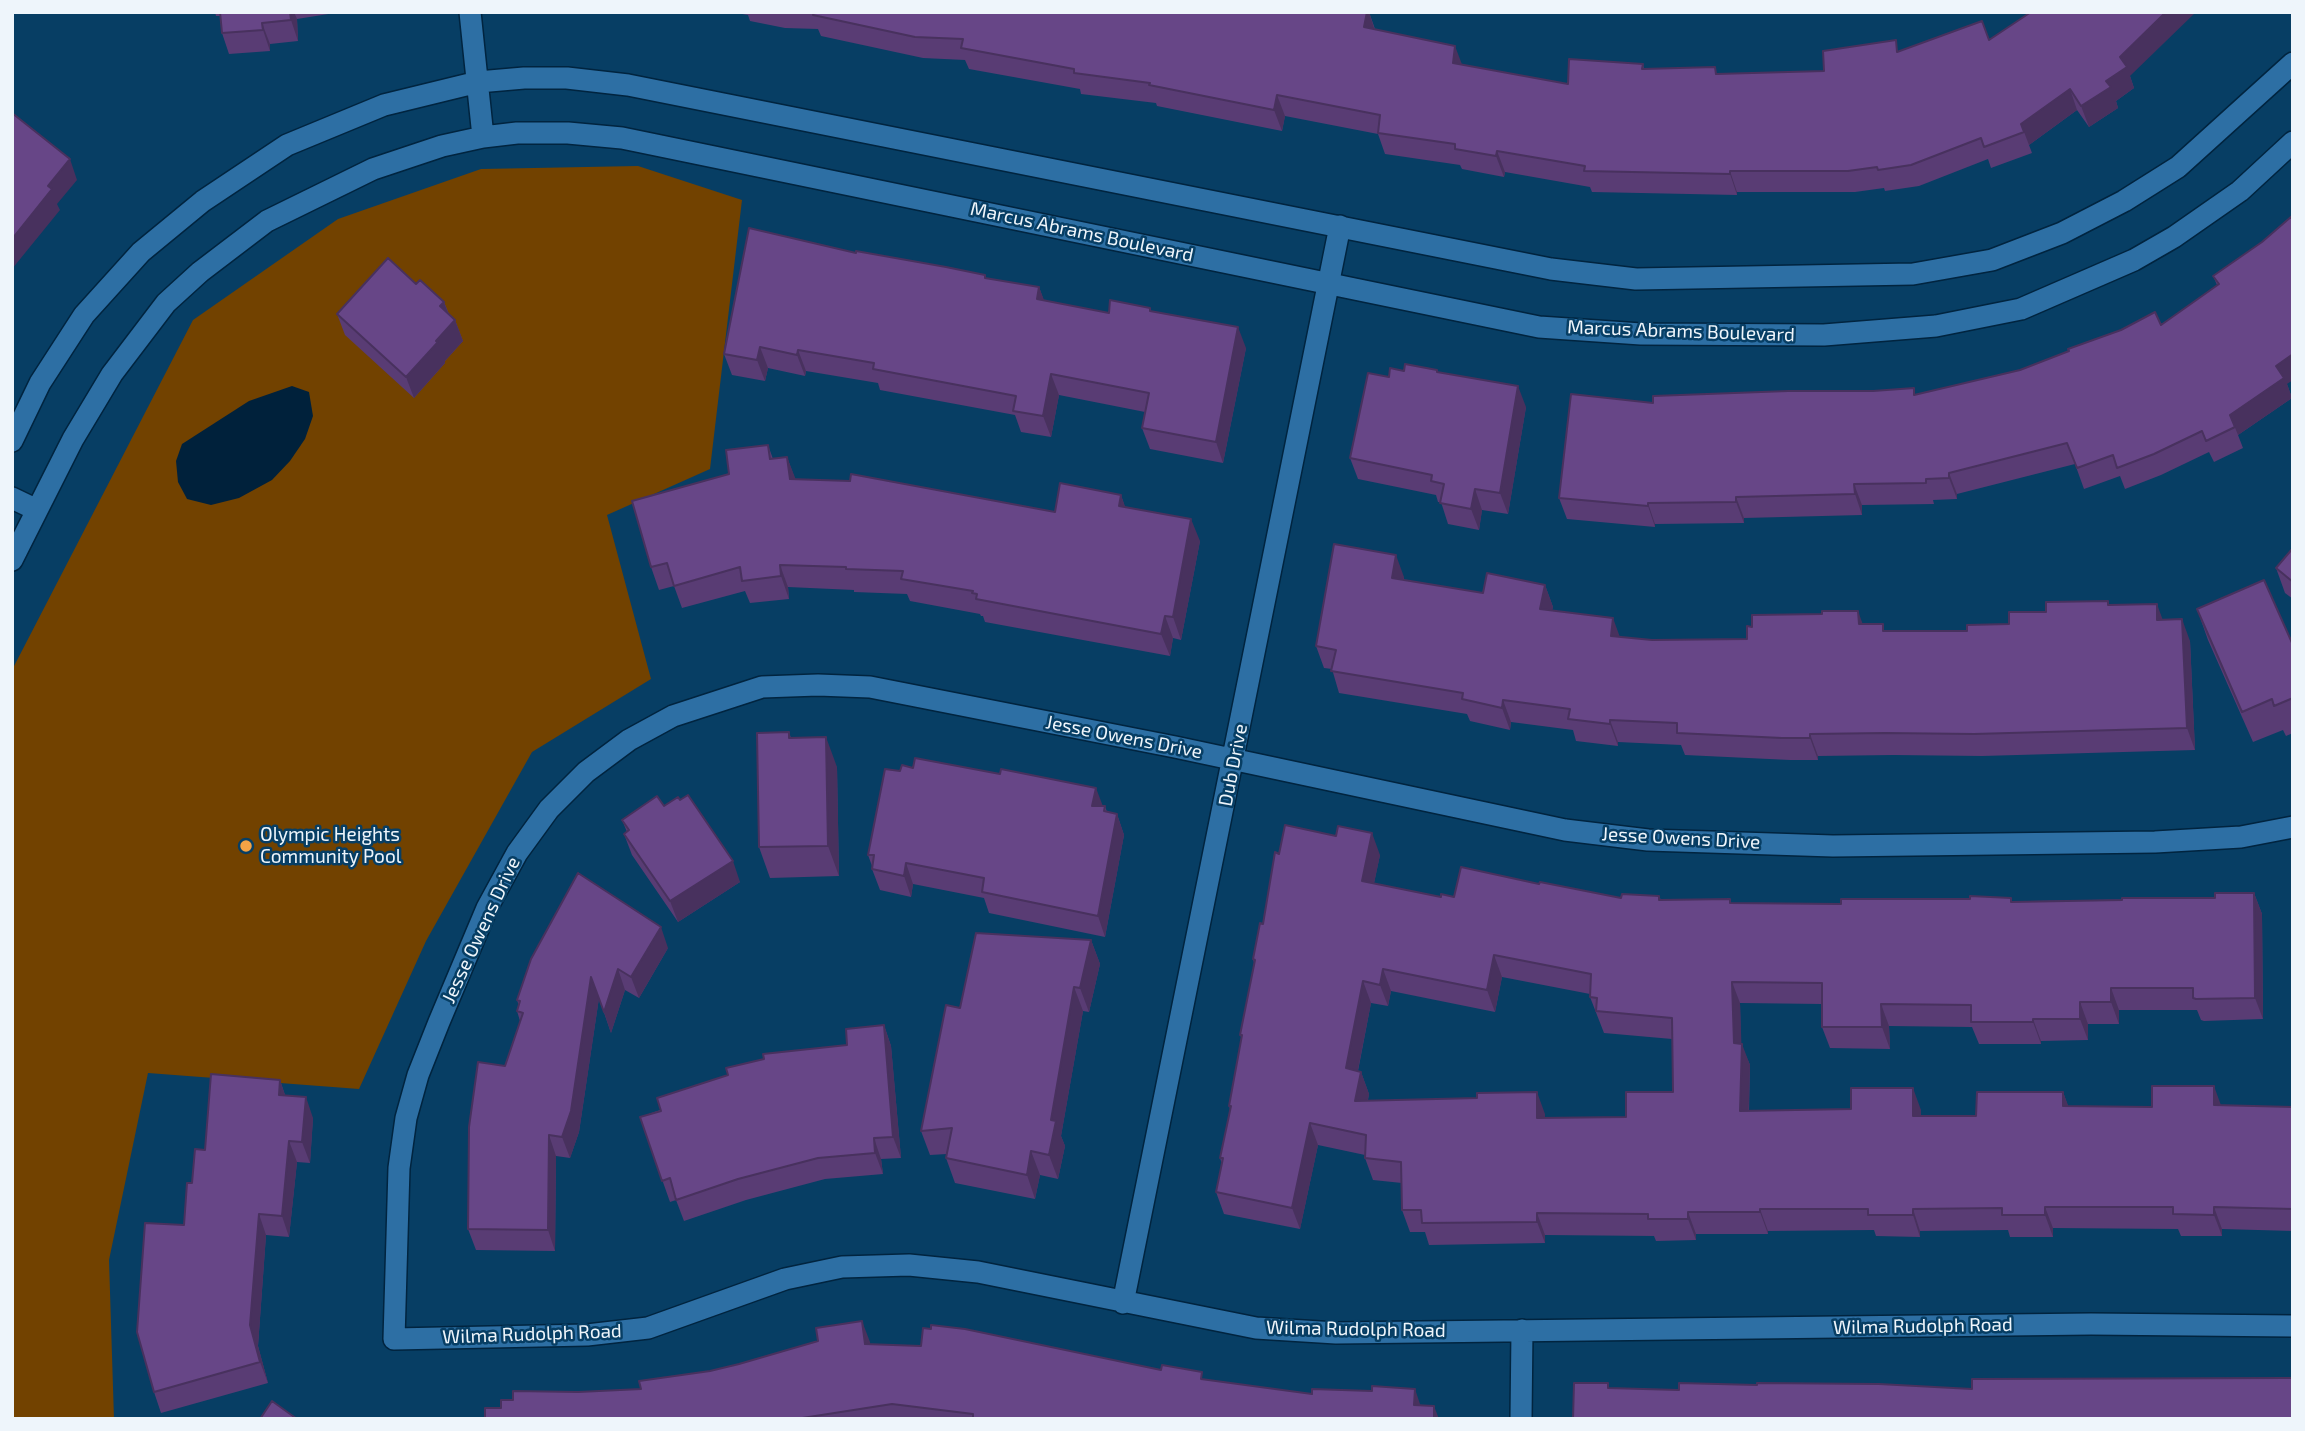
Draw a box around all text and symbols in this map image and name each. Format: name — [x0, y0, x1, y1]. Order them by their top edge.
street label: Marcus Abrams Boulevard — [968, 197, 1196, 267]
street label: Marcus Abrams Boulevard — [1567, 316, 1795, 346]
street label: Jesse Owens Drive — [1044, 711, 1204, 763]
street label: Dub Drive — [1214, 722, 1252, 808]
street label: Jesse Owens Drive — [1601, 822, 1761, 854]
place label: Olympic Heights Community Pool — [260, 824, 401, 868]
marker: Olympic Heights Community Pool — [238, 838, 254, 854]
street label: Jesse Owens Drive — [437, 853, 525, 1007]
street label: Wilma Rudolph Road — [1833, 1313, 2013, 1339]
street label: Wilma Rudolph Road — [1266, 1316, 1446, 1342]
street label: Wilma Rudolph Road — [442, 1319, 622, 1349]

